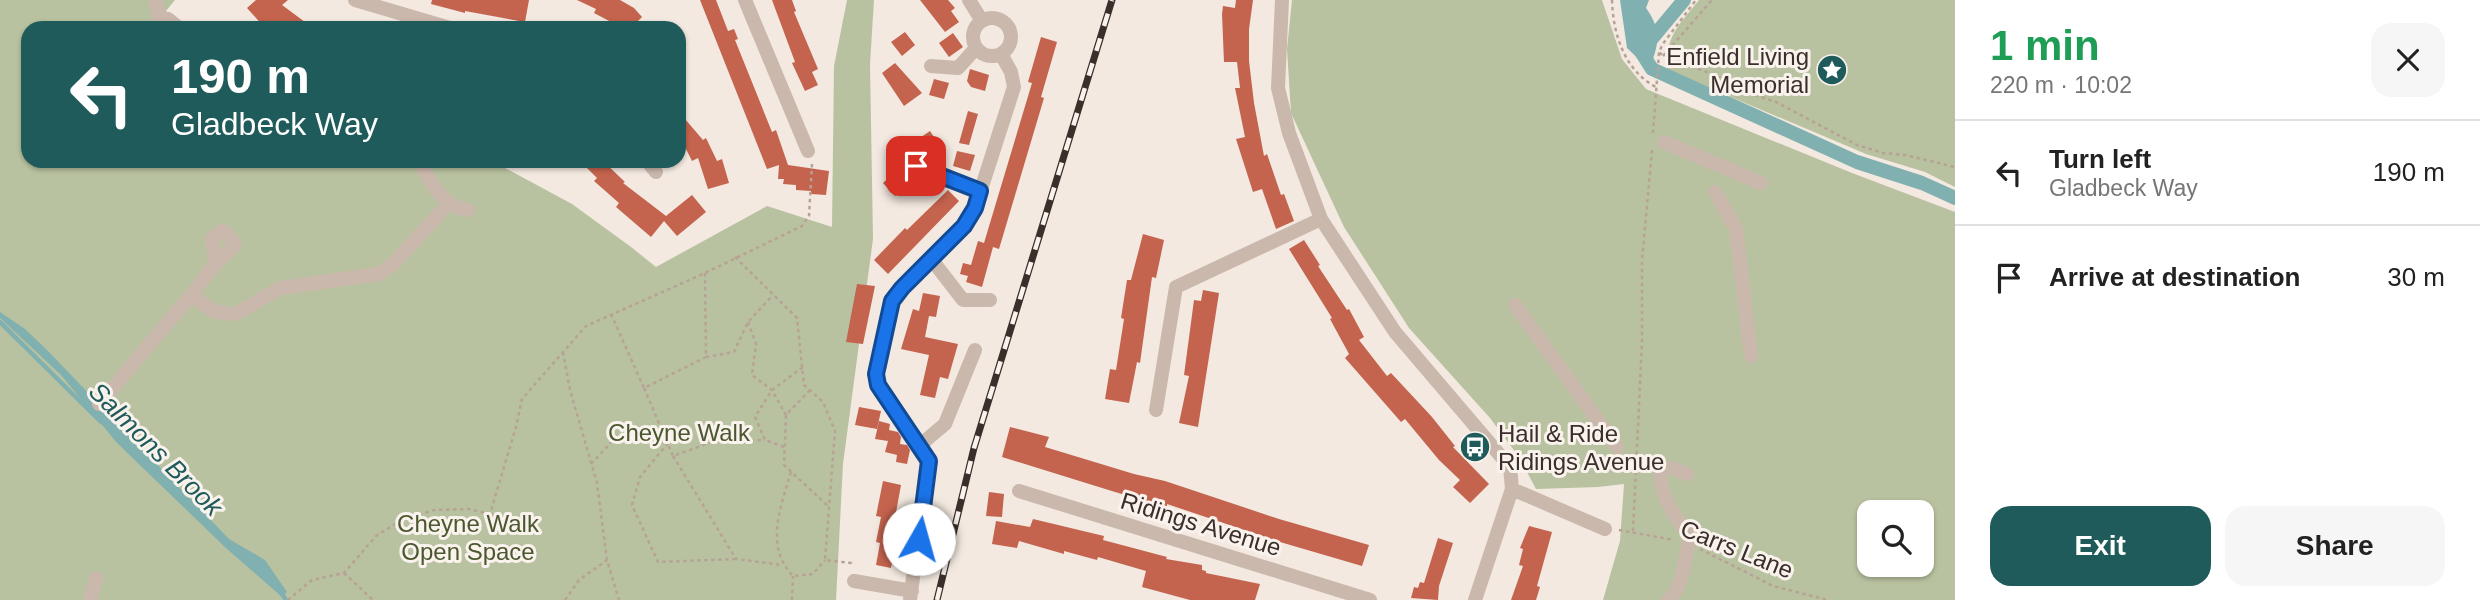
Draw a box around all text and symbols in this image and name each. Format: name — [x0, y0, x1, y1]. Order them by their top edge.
text: 1 min — [1990, 22, 2100, 69]
button: close — [2371, 23, 2445, 97]
place label: Enfield Living Memorial — [1666, 43, 1809, 98]
icon: left — [56, 49, 147, 140]
text: 190 m — [171, 49, 310, 103]
place icon: Enfield Living Memorial — [1815, 53, 1849, 87]
text: 220 m · 10:02 — [1990, 72, 2132, 98]
text: Gladbeck Way — [171, 106, 378, 142]
pin — [886, 136, 946, 196]
text: Turn left — [2049, 144, 2151, 174]
icon: arrive — [897, 147, 935, 185]
icon: left — [1990, 154, 2028, 192]
text: 190 m — [2373, 157, 2445, 187]
text: Gladbeck Way — [2049, 175, 2198, 201]
icon: arrive — [1990, 259, 2028, 297]
text: Arrive at destination — [2049, 262, 2300, 292]
text: 30 m — [2387, 262, 2445, 292]
water label: Salmons Brook — [83, 376, 230, 523]
park label: Cheyne Walk — [608, 419, 751, 446]
place label: Hail & Ride Ridings Avenue — [1498, 420, 1664, 475]
bus stop icon: Hail & Ride Ridings Avenue — [1458, 430, 1492, 464]
street label: Ridings Avenue — [1118, 487, 1284, 561]
map controls — [1857, 500, 1934, 577]
button: search — [1857, 500, 1934, 577]
position arrow — [882, 502, 956, 576]
button: Exit — [1990, 506, 2211, 586]
button: Share — [2225, 506, 2445, 586]
park label: Cheyne Walk Open Space — [397, 510, 540, 565]
street label: Carrs Lane — [1677, 514, 1797, 584]

